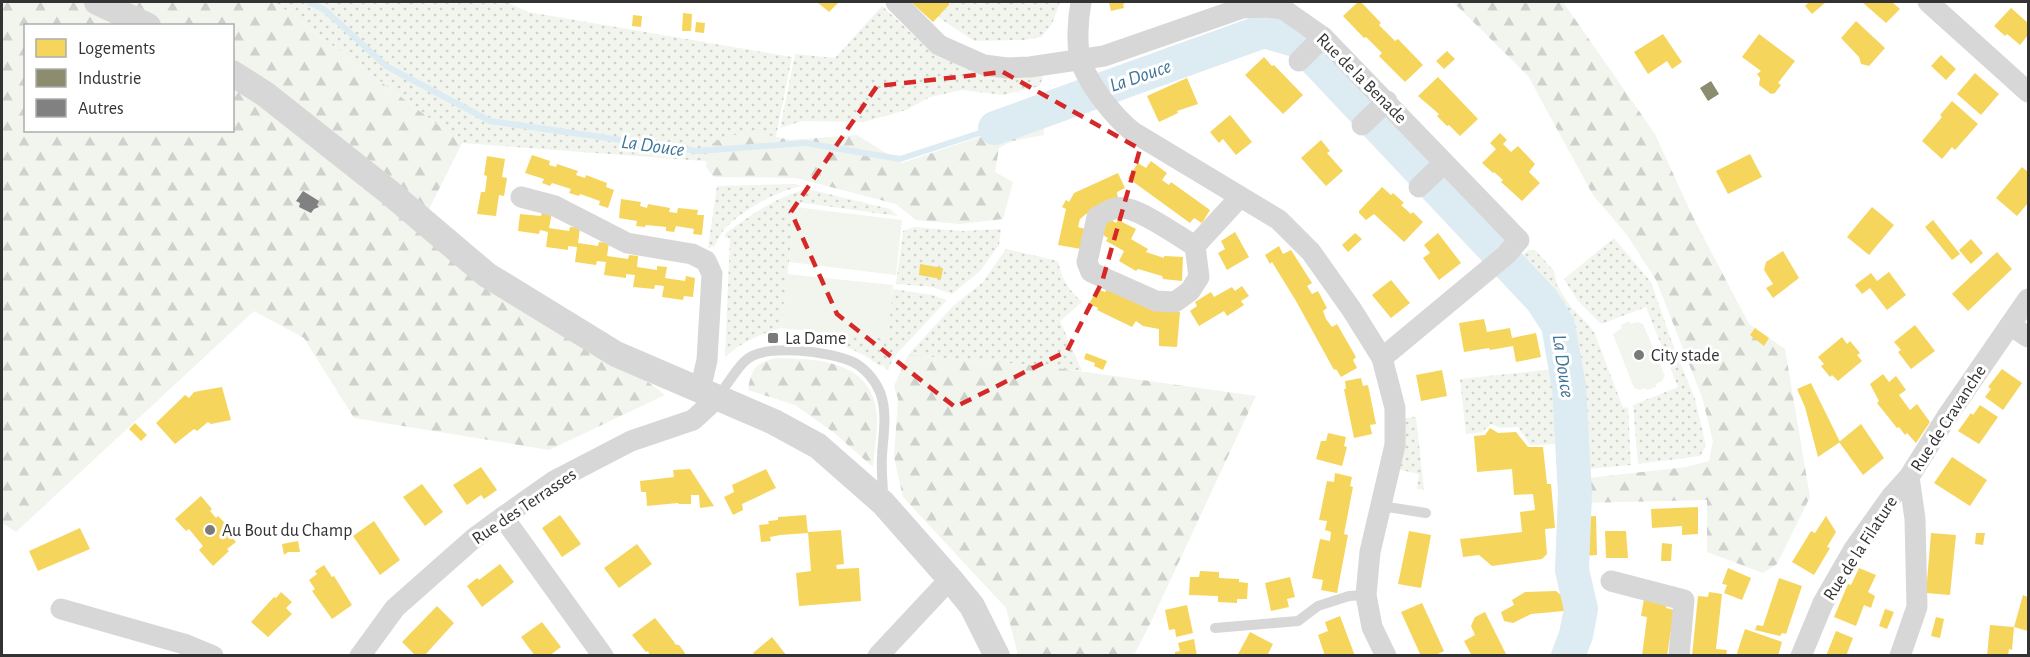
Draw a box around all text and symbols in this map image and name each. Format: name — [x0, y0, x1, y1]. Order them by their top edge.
legend — [24, 24, 234, 132]
street label: Rue de la Benade — [1313, 30, 1410, 127]
text: Logements — [78, 40, 156, 58]
water label: La Douce — [1107, 56, 1174, 96]
text: Industrie — [78, 70, 141, 88]
text: Autres — [78, 100, 124, 118]
water label: La Douce — [620, 132, 686, 160]
place label: La Dame — [785, 330, 846, 348]
marker: La Dame — [766, 331, 780, 345]
water label: La Douce — [1549, 333, 1577, 400]
place label: City stade — [1651, 347, 1719, 365]
marker: City stade — [1632, 348, 1646, 362]
street label: Rue de Cravanche — [1908, 362, 1990, 475]
street label: Rue des Terrasses — [469, 465, 580, 548]
street label: Rue de la Filature — [1821, 493, 1901, 604]
place label: Au Bout du Champ — [222, 522, 352, 540]
marker: Au Bout du Champ — [203, 523, 217, 537]

